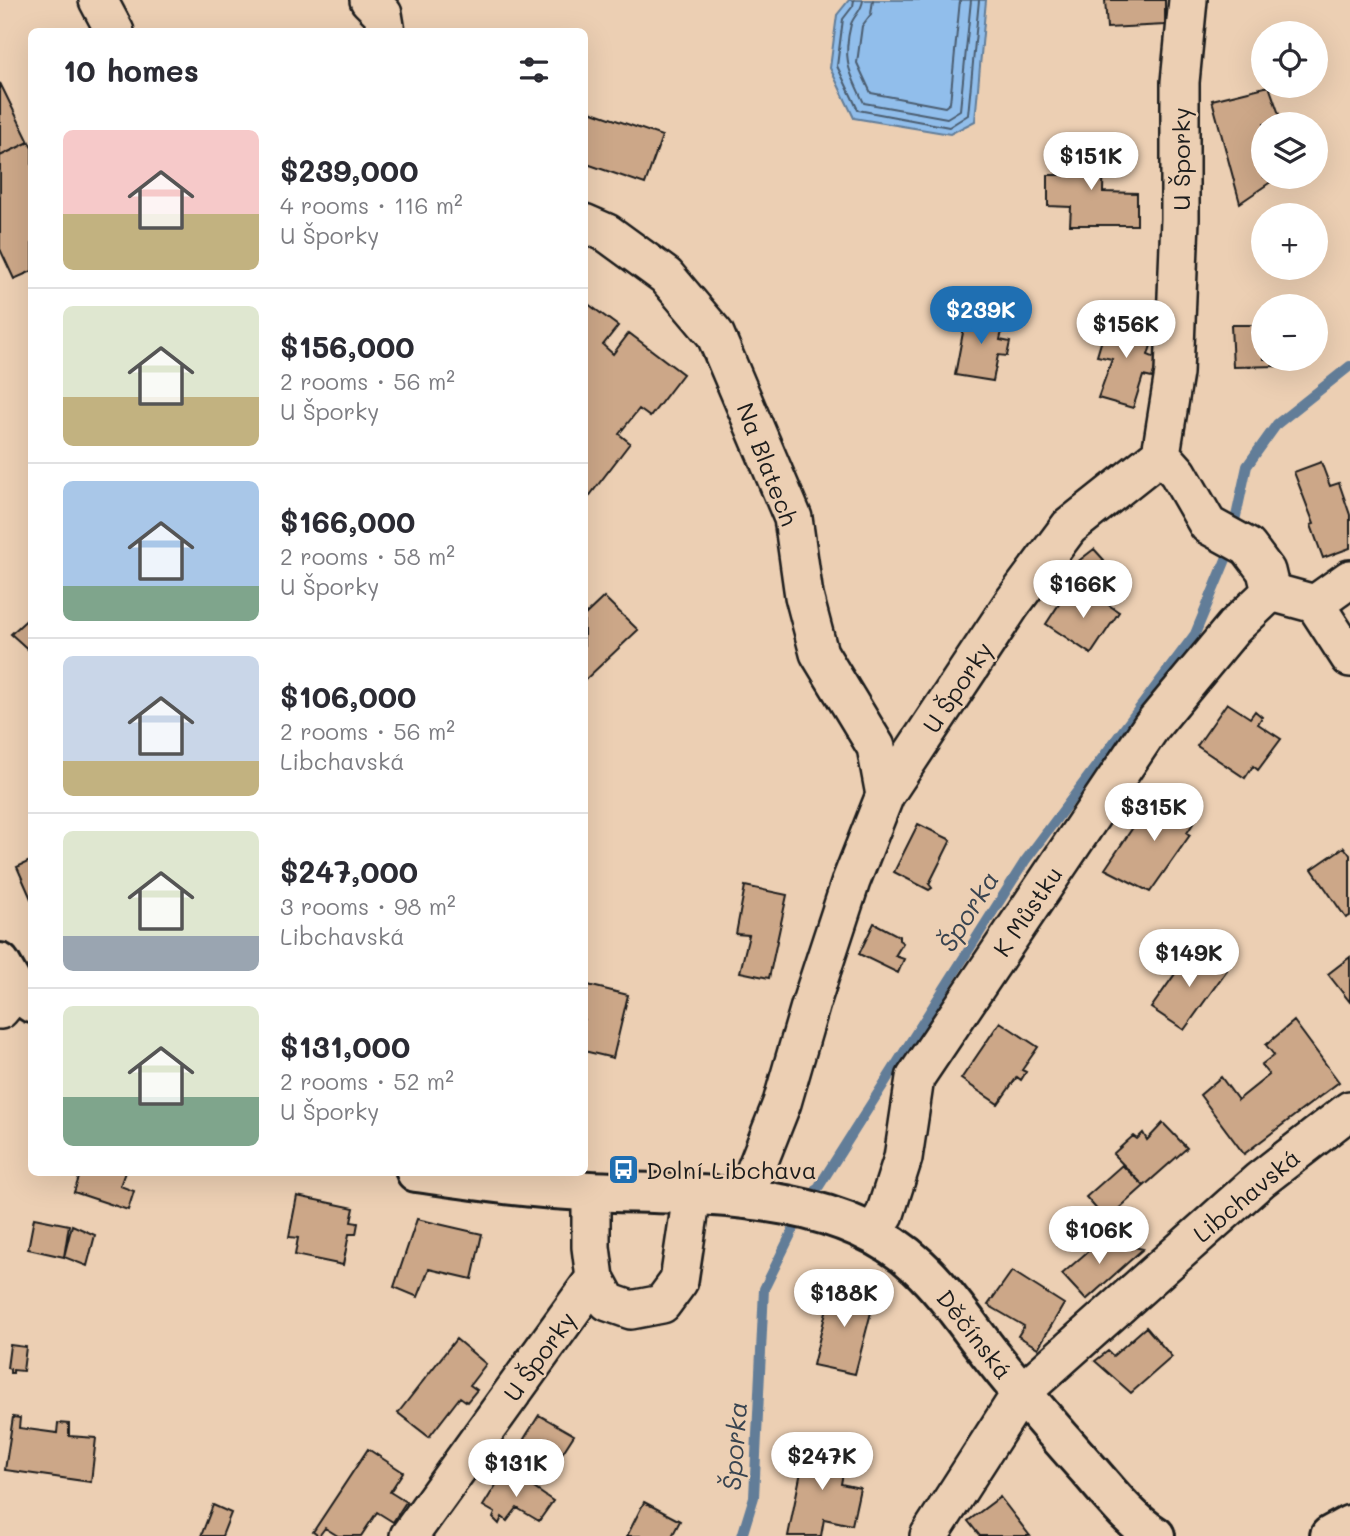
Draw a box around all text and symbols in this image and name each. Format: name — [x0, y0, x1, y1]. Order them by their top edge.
map controls — [1251, 21, 1328, 371]
button: locate — [1251, 21, 1328, 98]
text: 10 homes — [63, 50, 199, 90]
icon: filters — [515, 51, 553, 89]
street label: U Šporky — [1165, 107, 1196, 211]
button: layers — [1251, 112, 1328, 189]
pin: $151K — [1042, 132, 1140, 192]
text: $151K — [1059, 140, 1123, 170]
text: $239,000 — [280, 150, 418, 190]
icon: home — [119, 158, 203, 242]
text: 4 rooms · 116 m² — [280, 190, 463, 220]
button: + — [1251, 203, 1328, 280]
text: U Šporky — [280, 220, 379, 250]
pin: $239K — [932, 286, 1030, 346]
text: $239K — [946, 294, 1016, 324]
button: − — [1251, 294, 1328, 371]
pin: $156K — [1077, 300, 1175, 360]
text: $156K — [1093, 308, 1159, 338]
text: $156,000 — [280, 326, 415, 366]
icon: home — [119, 334, 203, 418]
text: 2 rooms · 56 m² — [280, 366, 455, 396]
text: U Šporky — [280, 396, 379, 426]
street label: Na Blatech — [730, 398, 806, 530]
text: $166,000 — [280, 501, 415, 541]
icon: home — [119, 509, 203, 593]
text: 2 rooms · 58 m² — [280, 541, 455, 571]
pin: $166K — [1034, 560, 1132, 620]
text: $166K — [1049, 568, 1117, 598]
text: U Šporky — [280, 571, 379, 601]
street label: U Šporky — [915, 635, 999, 739]
text: $106,000 — [280, 676, 416, 716]
icon: home — [119, 684, 203, 768]
text: 2 rooms · 56 m² — [280, 716, 455, 746]
text: Libchavská — [280, 746, 405, 776]
pin: $315K — [1105, 784, 1203, 843]
text: $315K — [1121, 791, 1187, 821]
text: $247,000 — [280, 851, 418, 891]
icon: home — [119, 859, 203, 943]
street label: K Můstku — [985, 860, 1069, 962]
water label: Šporka — [930, 864, 1006, 958]
text: 3 rooms · 98 m² — [280, 891, 456, 921]
text: Libchavská — [280, 921, 405, 951]
pin: $149K — [1140, 930, 1238, 989]
text: $149K — [1155, 937, 1223, 967]
text: $131,000 — [280, 1026, 410, 1066]
icon: home — [119, 1034, 203, 1118]
text: 2 rooms · 52 m² — [280, 1066, 454, 1096]
text: U Šporky — [280, 1096, 379, 1126]
street label: Libchavská — [1186, 1141, 1306, 1249]
bus stop icon: Dolní Libchava — [606, 1152, 640, 1186]
place label: Dolní Libchava — [646, 1154, 817, 1185]
pin: $106K — [1050, 1206, 1148, 1266]
text: $106K — [1065, 1214, 1133, 1244]
pin: $188K — [795, 1270, 893, 1329]
text: $188K — [810, 1277, 878, 1307]
street label: Děčínská — [930, 1283, 1020, 1385]
street label: U Šporky — [496, 1305, 582, 1407]
water label: Šporka — [714, 1400, 754, 1492]
pin: $247K — [773, 1432, 871, 1492]
pin: $131K — [467, 1440, 565, 1499]
text: $247K — [787, 1440, 857, 1470]
text: $131K — [484, 1447, 548, 1477]

